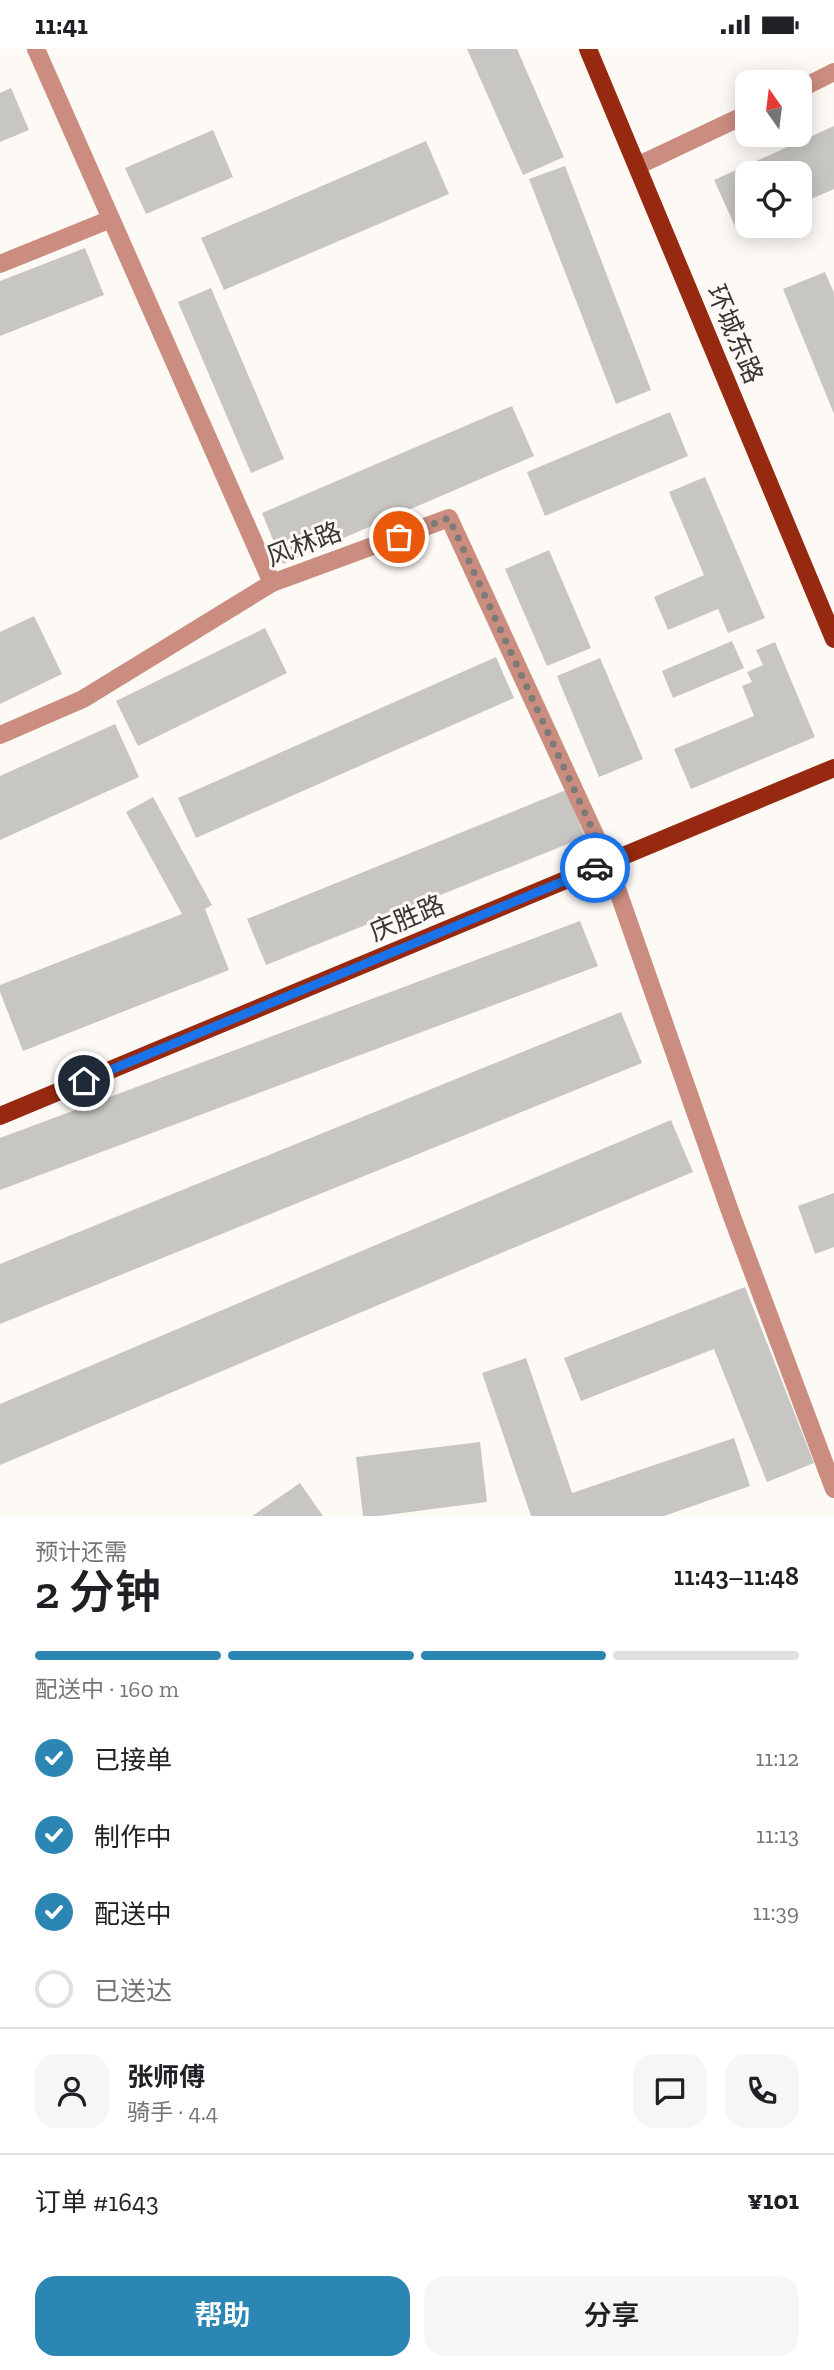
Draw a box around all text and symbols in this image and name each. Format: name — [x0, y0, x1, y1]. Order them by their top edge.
text: 11:41 — [35, 9, 88, 41]
north arrow — [735, 70, 812, 147]
map controls — [735, 70, 812, 238]
button: locate — [735, 161, 812, 238]
street label: 环城东路 — [700, 280, 770, 388]
pin — [369, 507, 429, 567]
street label: 风林路 — [262, 515, 346, 573]
icon: bag — [380, 518, 418, 556]
courier — [560, 833, 630, 903]
icon: car — [576, 849, 614, 887]
street label: 庆胜路 — [365, 888, 449, 948]
pin — [54, 1051, 114, 1111]
icon: home — [65, 1062, 103, 1100]
text: 预计还需 — [35, 1538, 127, 1566]
text: 11:43–11:48 — [674, 1560, 799, 1592]
text: 2 分钟 — [35, 1565, 161, 1620]
text: 配送中 · 160 m — [35, 1675, 179, 1703]
icon: check — [35, 1739, 73, 1777]
text: 已接单 — [94, 1744, 172, 1776]
text: 11:12 — [755, 1744, 799, 1772]
icon: check — [35, 1816, 73, 1854]
text: 制作中 — [94, 1821, 172, 1853]
text: 11:13 — [756, 1821, 799, 1849]
icon: check — [35, 1893, 73, 1931]
text: 配送中 — [94, 1898, 172, 1930]
text: 11:39 — [753, 1898, 799, 1926]
text: 已送达 — [94, 1975, 172, 2007]
button: person — [35, 2054, 109, 2128]
button: chat — [633, 2054, 707, 2128]
button: phone — [725, 2054, 799, 2128]
text: 张师傅 — [127, 2061, 205, 2093]
text: 骑手 · 4.4 — [127, 2098, 218, 2126]
text: ¥101 — [748, 2184, 799, 2216]
text: 订单 #1643 — [35, 2186, 159, 2218]
button: 帮助 — [35, 2276, 410, 2356]
button: 分享 — [424, 2276, 799, 2356]

